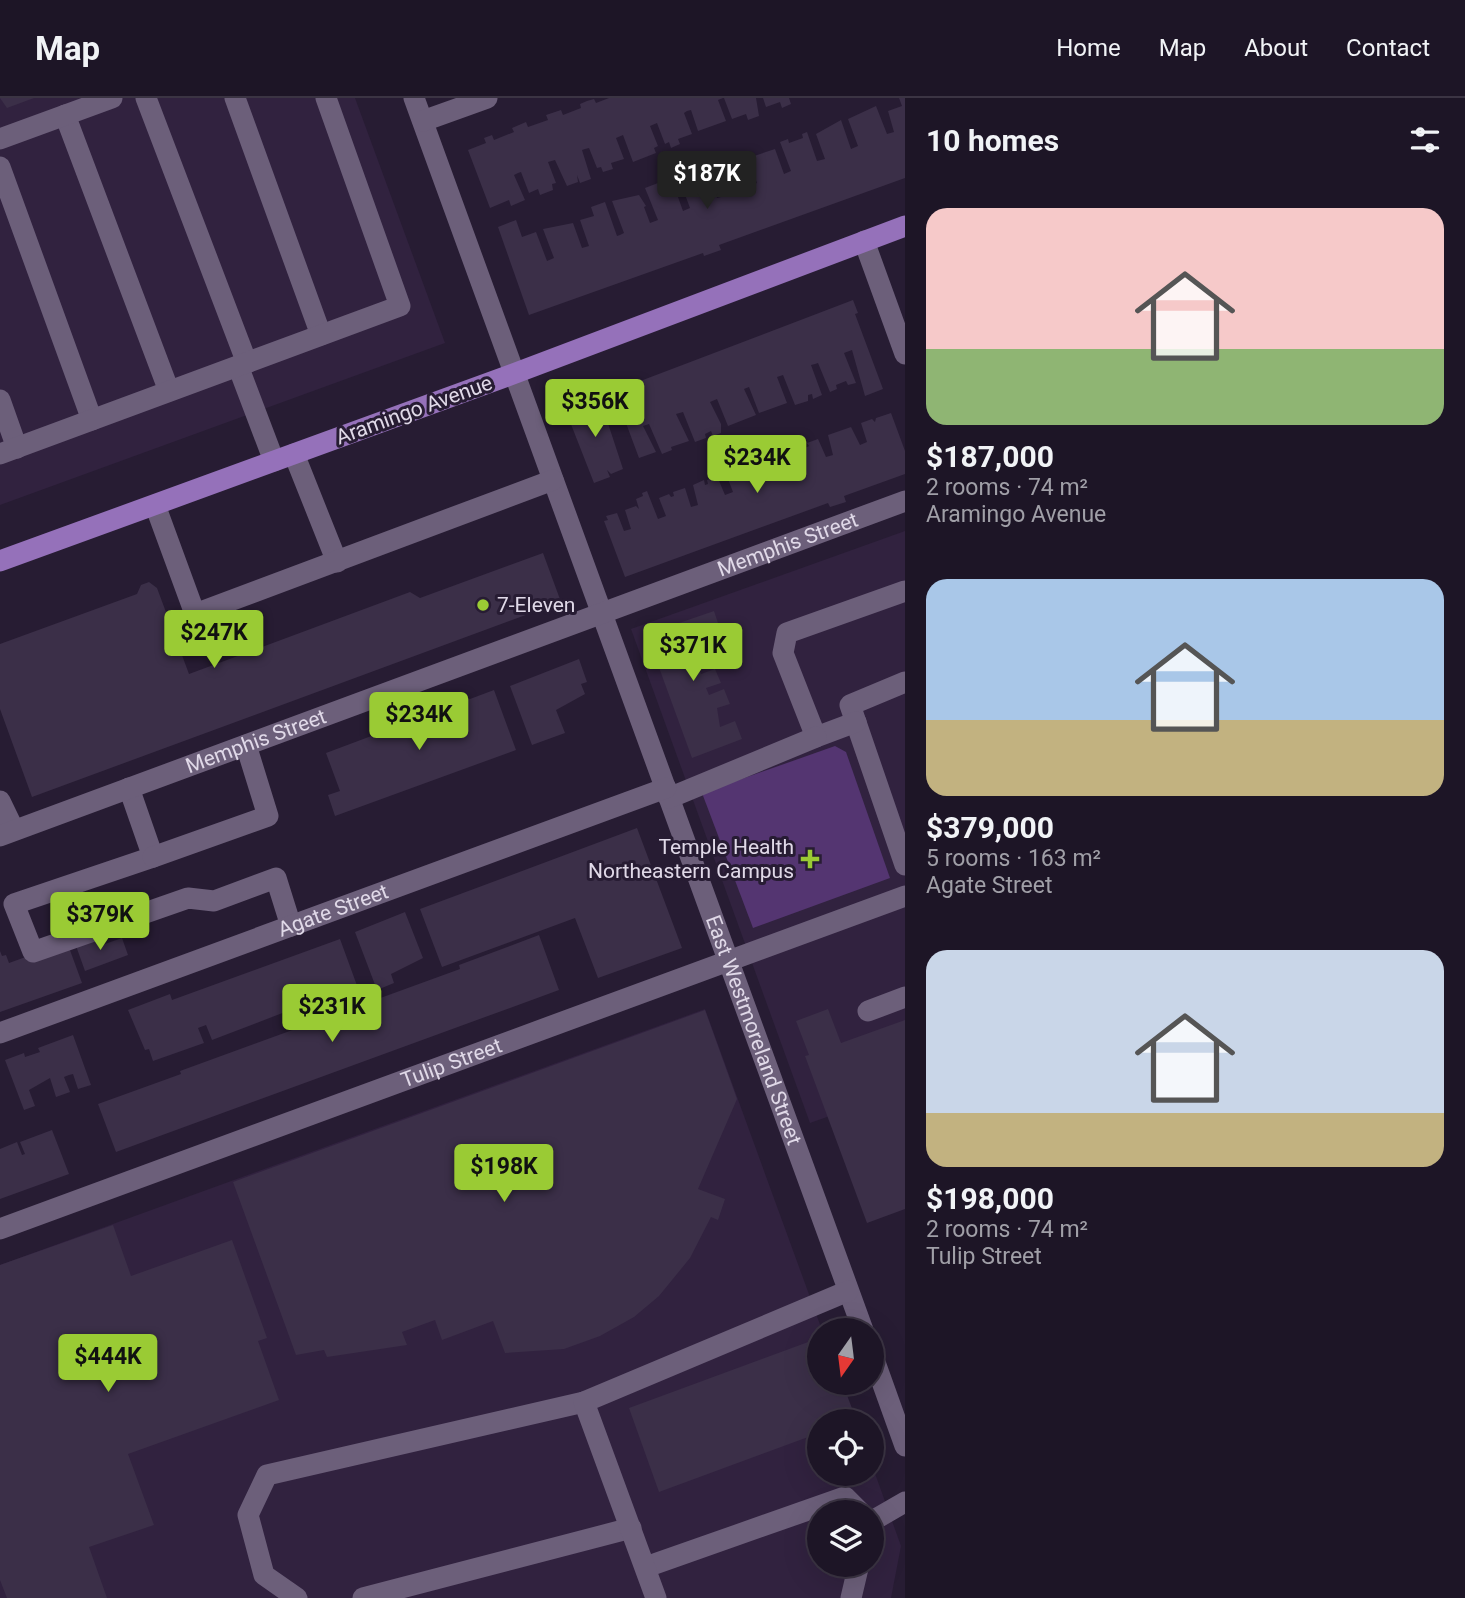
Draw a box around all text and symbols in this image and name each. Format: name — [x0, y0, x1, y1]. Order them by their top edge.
text: Map — [35, 29, 100, 68]
text: Home — [1056, 34, 1121, 62]
text: Map — [1159, 34, 1206, 62]
text: About — [1244, 34, 1308, 62]
text: Contact — [1346, 34, 1430, 62]
icon: filters — [1406, 121, 1444, 159]
text: 10 homes — [926, 123, 1059, 158]
pin: $187K — [658, 152, 756, 211]
text: $187K — [673, 160, 741, 187]
icon: home — [1122, 253, 1248, 379]
street label: Aramingo Avenue — [333, 371, 495, 449]
pin: $356K — [546, 380, 644, 439]
text: $356K — [561, 388, 629, 415]
pin: $234K — [708, 436, 806, 495]
text: $187,000 — [926, 439, 1054, 474]
text: $234K — [723, 444, 791, 471]
text: 2 rooms · 74 m² — [926, 474, 1088, 501]
text: Aramingo Avenue — [926, 501, 1106, 528]
street label: Memphis Street — [714, 507, 861, 581]
place label: 7-Eleven — [497, 593, 575, 617]
marker: 7-Eleven — [475, 597, 491, 613]
pin: $247K — [165, 610, 263, 670]
text: $247K — [180, 619, 248, 646]
pin: $371K — [644, 624, 742, 683]
icon: home — [1122, 624, 1248, 750]
text: $371K — [659, 632, 727, 659]
pin: $234K — [370, 692, 468, 752]
text: $234K — [385, 701, 453, 728]
street label: Memphis Street — [183, 704, 330, 778]
text: $379,000 — [926, 810, 1054, 845]
place label: Temple Health Northeastern Campus — [588, 835, 794, 883]
text: 5 rooms · 163 m² — [926, 845, 1101, 872]
marker: Temple Health Northeastern Campus — [800, 849, 820, 869]
text: Agate Street — [926, 872, 1053, 899]
street label: Agate Street — [275, 879, 392, 942]
pin: $379K — [51, 892, 149, 952]
text: $379K — [66, 901, 134, 928]
street label: East Westmoreland Street — [701, 912, 807, 1148]
pin: $231K — [283, 984, 381, 1044]
text: $231K — [298, 993, 366, 1020]
icon: home — [1122, 995, 1248, 1121]
street label: Tulip Street — [398, 1033, 505, 1092]
pin: $198K — [455, 1144, 553, 1204]
text: $198K — [470, 1153, 538, 1180]
text: $198,000 — [926, 1181, 1054, 1216]
text: 2 rooms · 74 m² — [926, 1216, 1088, 1243]
text: Tulip Street — [926, 1243, 1042, 1270]
north arrow — [807, 1318, 884, 1395]
map controls — [807, 1318, 884, 1577]
pin: $444K — [59, 1334, 157, 1394]
text: $444K — [74, 1343, 142, 1370]
button: locate — [807, 1409, 884, 1486]
button: layers — [807, 1500, 884, 1577]

